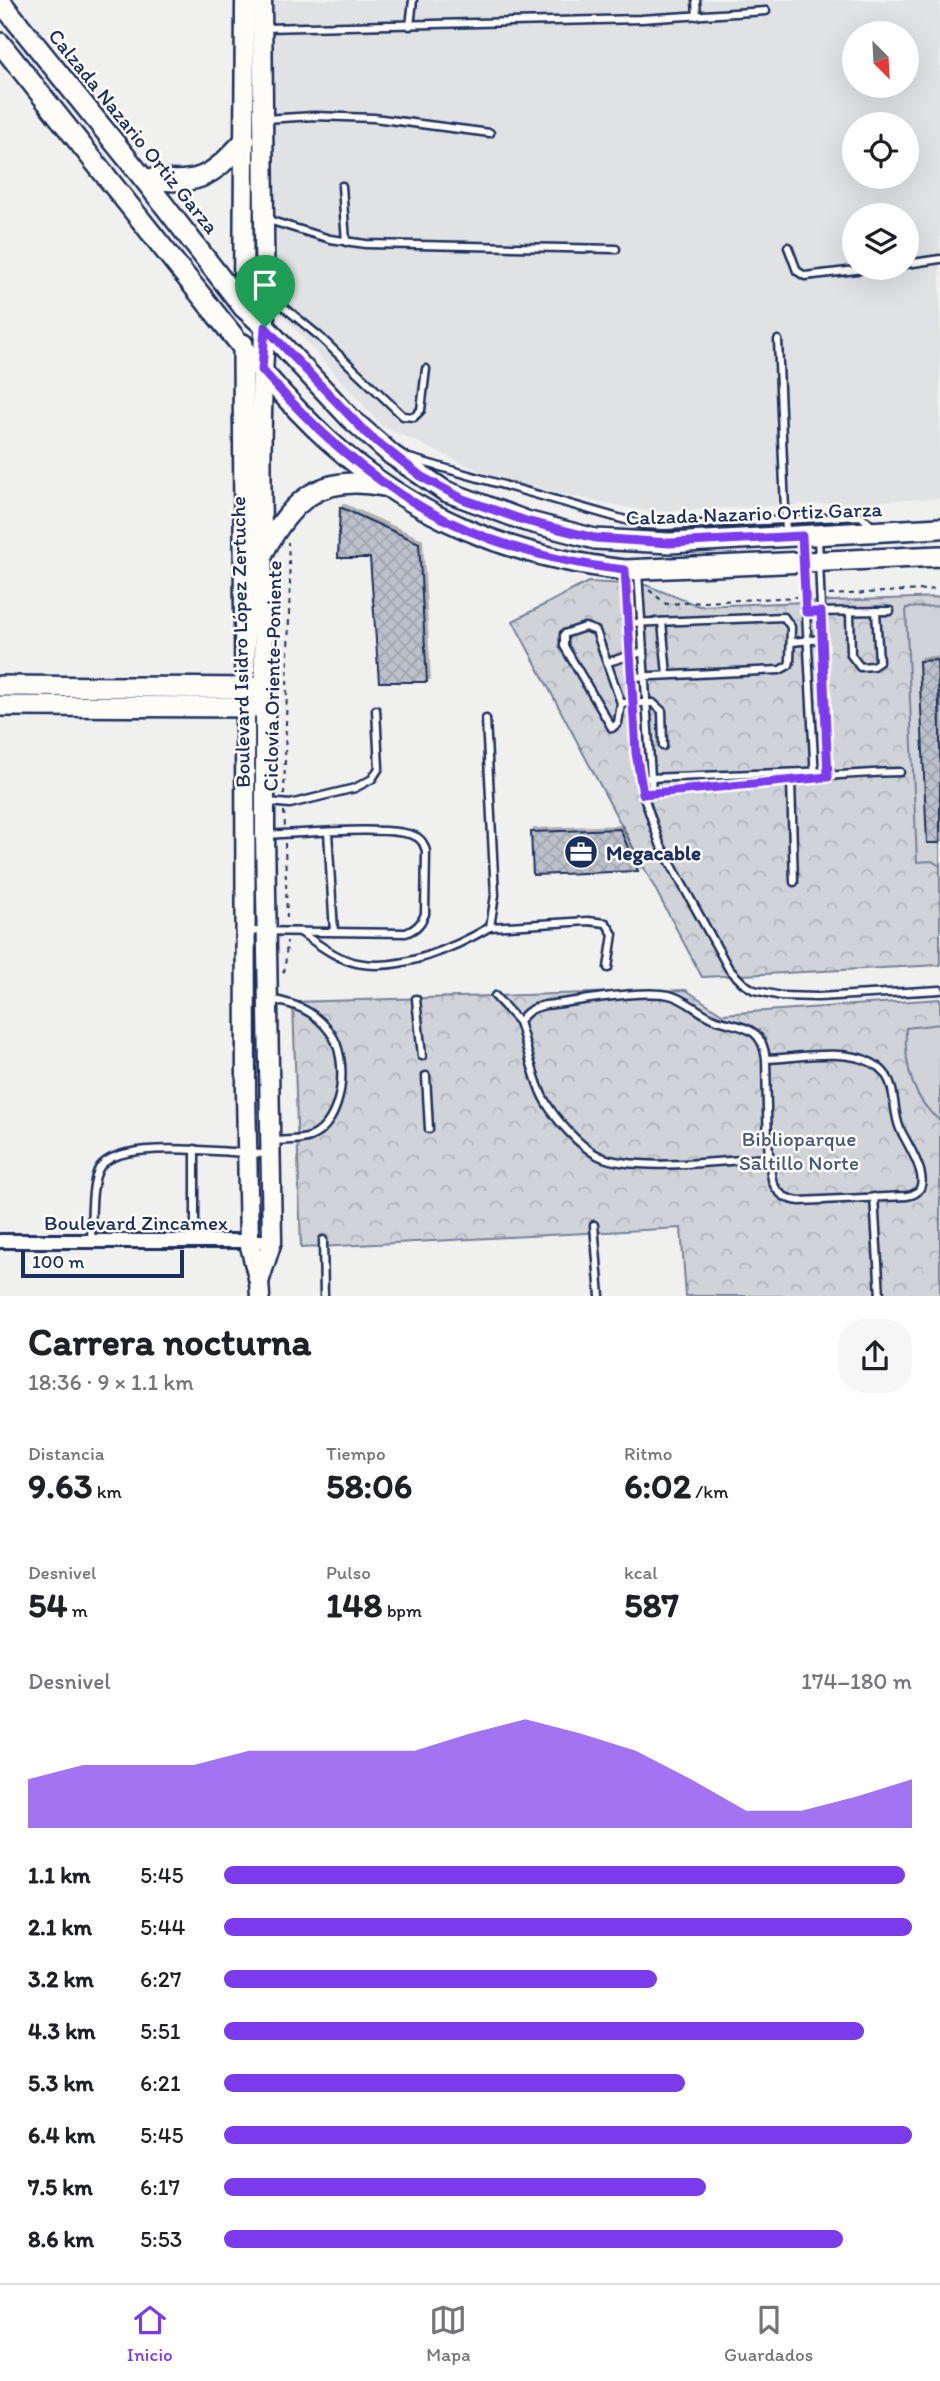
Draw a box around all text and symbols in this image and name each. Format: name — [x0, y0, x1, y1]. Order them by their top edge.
north arrow — [842, 21, 919, 98]
map controls — [842, 21, 919, 280]
street label: Calzada Nazario Ortiz Garza — [43, 23, 225, 239]
button: locate — [842, 112, 919, 189]
button: layers — [842, 203, 919, 280]
pin — [235, 255, 295, 327]
icon: arrive — [246, 266, 284, 304]
street label: Boulevard Isidro López Zertuche — [225, 496, 255, 788]
street label: Calzada Nazario Ortiz Garza — [625, 496, 883, 530]
street label: Ciclovía Oriente-Poniente — [257, 560, 287, 792]
office icon: Megacable — [562, 833, 600, 871]
place label: Megacable — [606, 840, 701, 866]
park label: Biblioparque Saltillo Norte — [739, 1126, 859, 1175]
street label: Boulevard Zincamex — [44, 1210, 228, 1235]
scale bar — [21, 1247, 184, 1279]
text: 100 m — [32, 1250, 84, 1273]
text: Carrera nocturna — [28, 1319, 311, 1365]
button: share — [838, 1319, 912, 1393]
text: 18:36 · 9 × 1.1 km — [28, 1368, 194, 1396]
text: Distancia — [28, 1442, 105, 1465]
text: Tiempo — [326, 1442, 386, 1465]
text: Ritmo — [624, 1442, 672, 1465]
text: 9.63 — [28, 1465, 93, 1507]
text: 58:06 — [326, 1465, 412, 1507]
text: 6:02 — [624, 1465, 691, 1507]
text: km — [93, 1480, 122, 1503]
text: /km — [691, 1480, 728, 1503]
text: Desnivel — [28, 1561, 96, 1584]
text: Pulso — [326, 1561, 371, 1584]
text: kcal — [624, 1561, 658, 1584]
text: 54 — [28, 1584, 67, 1626]
text: 148 — [326, 1584, 382, 1626]
text: 587 — [624, 1584, 679, 1626]
text: m — [67, 1599, 88, 1622]
text: bpm — [382, 1599, 422, 1622]
text: Desnivel — [28, 1667, 111, 1695]
text: 174–180 m — [801, 1667, 912, 1695]
text: 1.1 km — [28, 1861, 91, 1889]
text: 5:45 — [140, 1861, 184, 1889]
text: 2.1 km — [28, 1913, 92, 1941]
text: 5:44 — [140, 1913, 185, 1941]
text: 3.2 km — [28, 1965, 94, 1993]
text: 6:27 — [140, 1965, 181, 1993]
text: 4.3 km — [28, 2017, 96, 2045]
text: 5:51 — [140, 2017, 180, 2045]
text: 5.3 km — [28, 2069, 94, 2097]
text: 6:21 — [140, 2069, 181, 2097]
text: 6.4 km — [28, 2121, 95, 2149]
text: 5:45 — [140, 2121, 184, 2149]
text: 7.5 km — [28, 2173, 93, 2201]
text: 6:17 — [140, 2173, 180, 2201]
text: 8.6 km — [28, 2225, 94, 2253]
text: 5:53 — [140, 2225, 182, 2253]
tab: Inicio — [127, 2301, 173, 2366]
tab: Mapa — [426, 2301, 471, 2366]
tab: Guardados — [724, 2301, 813, 2366]

